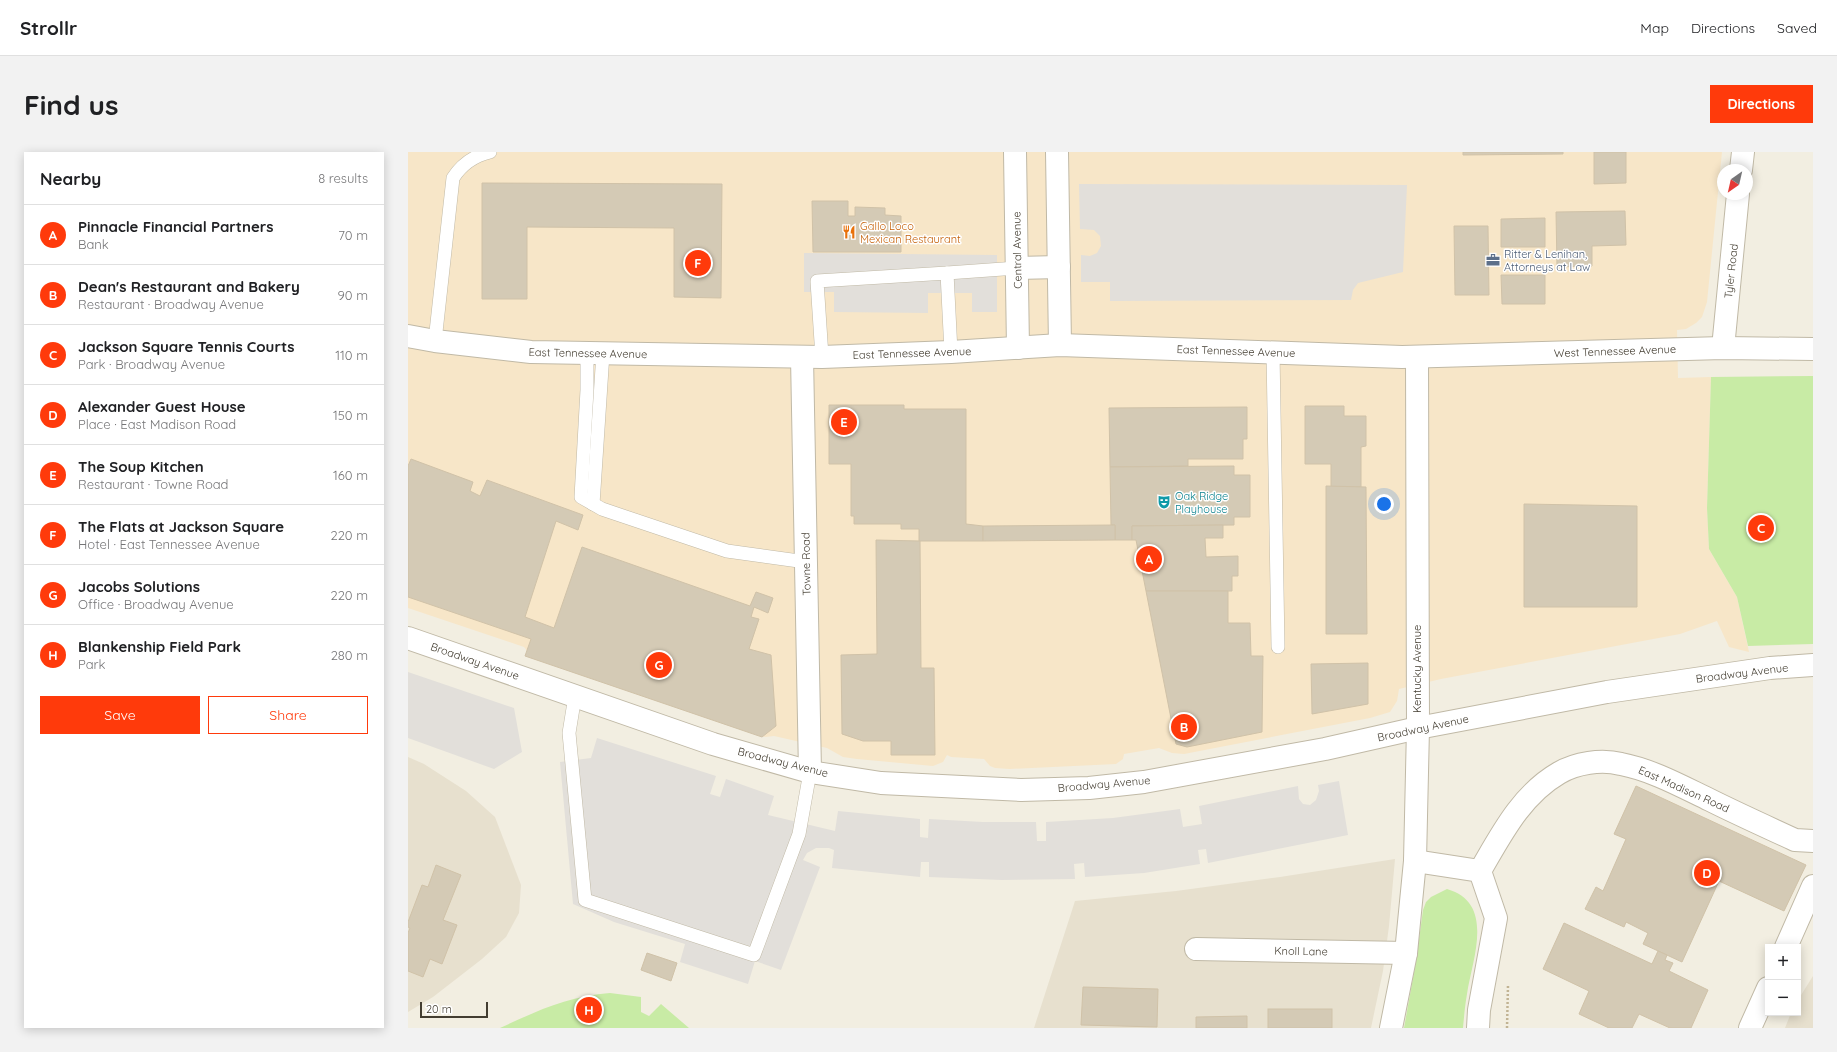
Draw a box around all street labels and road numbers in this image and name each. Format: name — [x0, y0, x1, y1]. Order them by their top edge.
street label: Central Avenue — [1009, 211, 1025, 289]
street label: Tyler Road — [1721, 243, 1741, 299]
street label: East Tennessee Avenue — [1176, 342, 1296, 360]
street label: West Tennessee Avenue — [1554, 342, 1676, 360]
street label: East Tennessee Avenue — [852, 344, 972, 362]
street label: East Tennessee Avenue — [529, 345, 647, 361]
street label: Towne Road — [798, 532, 814, 596]
street label: Kentucky Avenue — [1410, 625, 1424, 713]
street label: Broadway Avenue — [429, 639, 521, 683]
street label: Broadway Avenue — [1695, 660, 1789, 686]
street label: Broadway Avenue — [1376, 711, 1470, 745]
street label: Broadway Avenue — [736, 744, 830, 780]
street label: East Madison Road — [1636, 763, 1732, 815]
street label: Broadway Avenue — [1057, 773, 1151, 795]
street label: Knoll Lane — [1274, 944, 1328, 958]

